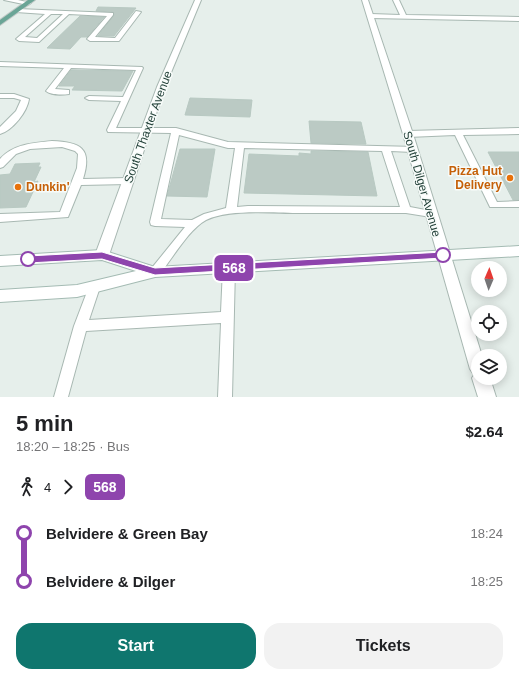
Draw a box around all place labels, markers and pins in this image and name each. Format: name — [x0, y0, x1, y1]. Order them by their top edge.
place label: Pizza Hut Delivery — [449, 164, 502, 192]
marker: Pizza Hut Delivery — [505, 173, 515, 183]
place label: Dunkin' — [26, 180, 70, 194]
marker: Dunkin' — [13, 182, 23, 192]
unlabelled marker — [435, 247, 451, 263]
unlabelled marker — [20, 251, 36, 267]

